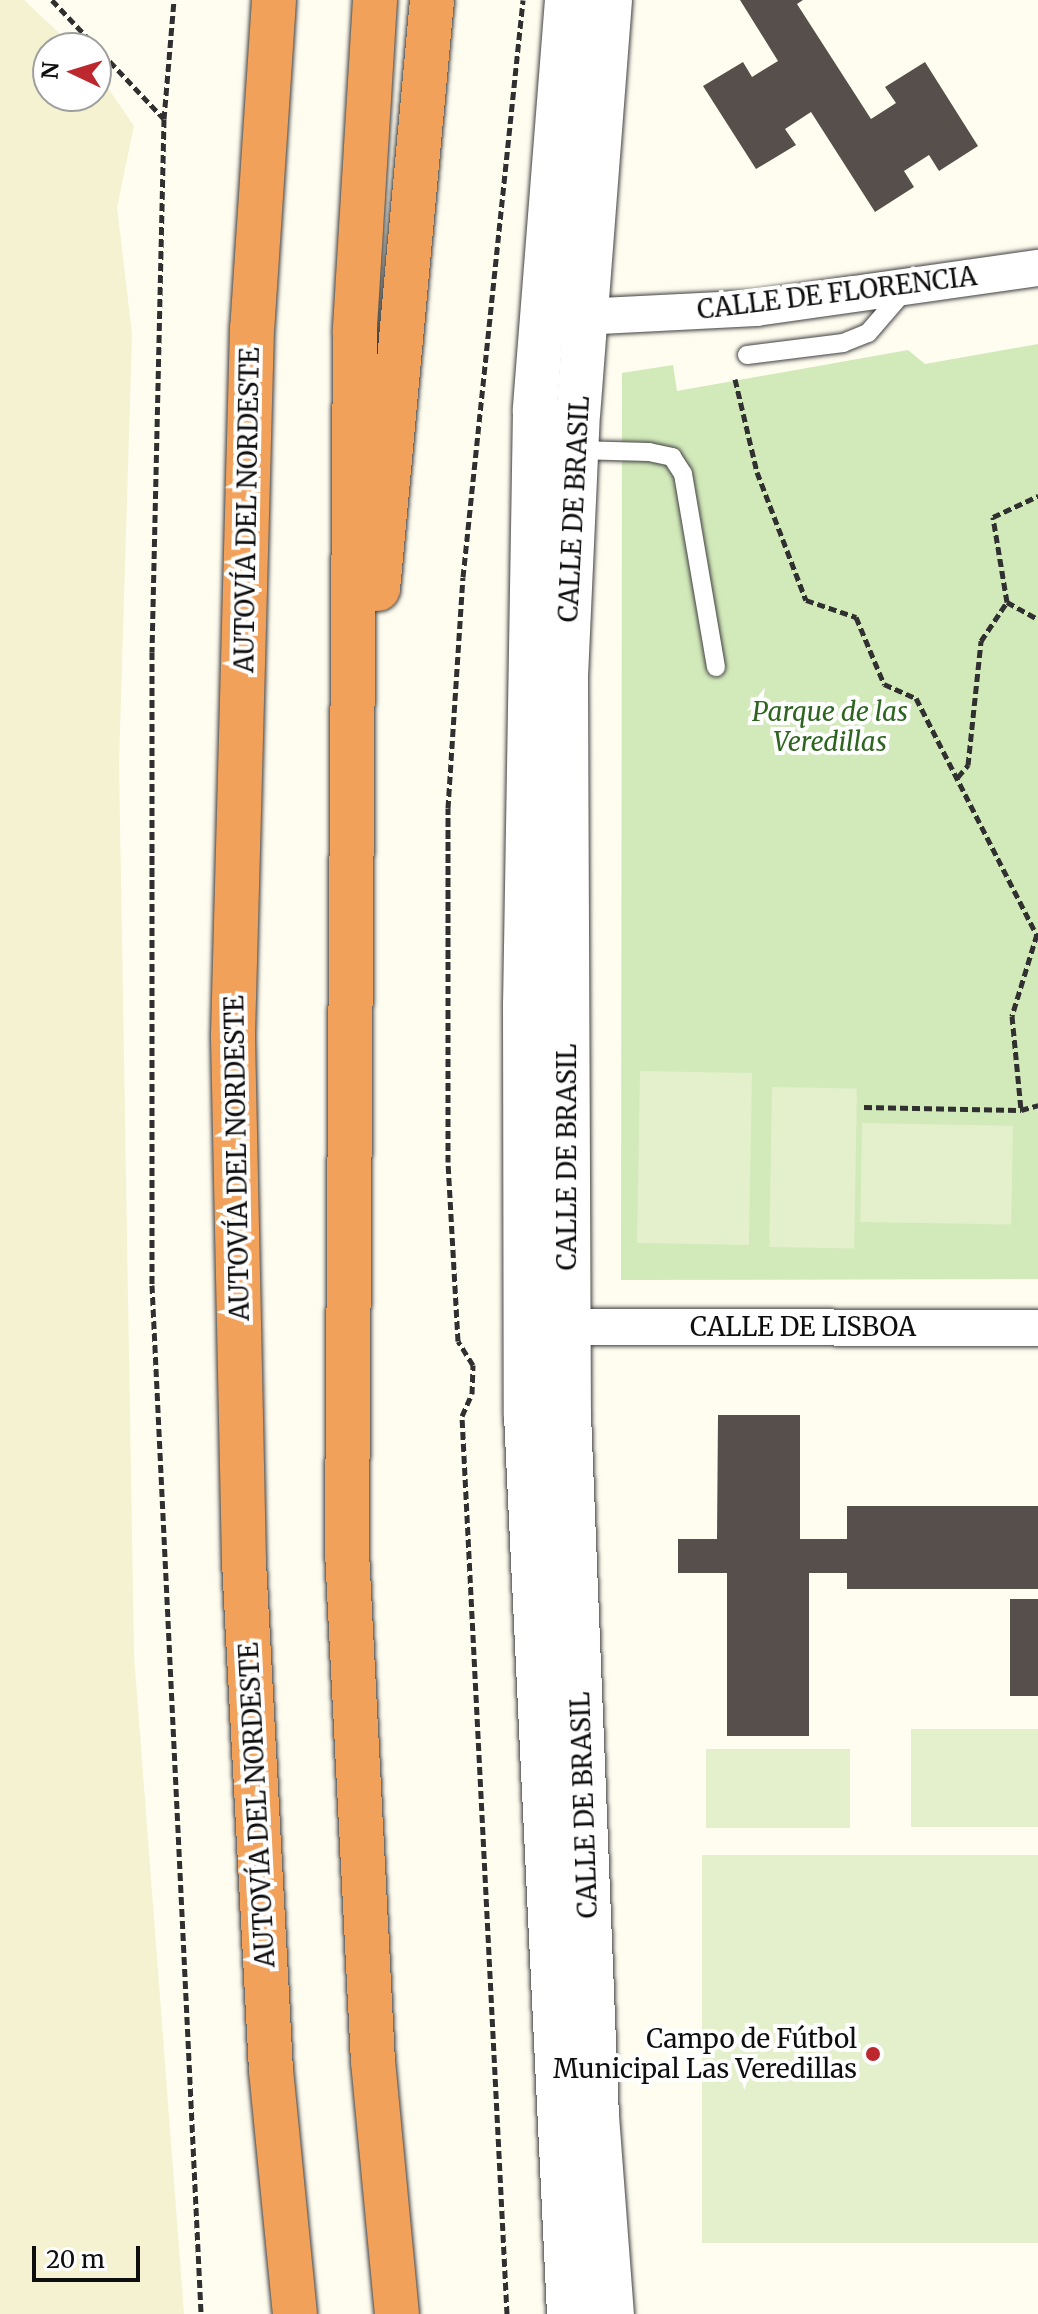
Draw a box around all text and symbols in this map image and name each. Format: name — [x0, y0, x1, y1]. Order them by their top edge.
north arrow — [32, 32, 112, 112]
text: N — [35, 61, 65, 80]
street label: CALLE DE FLORENCIA — [695, 260, 979, 326]
street label: AUTOVÍA DEL NORDESTE — [229, 347, 265, 673]
street label: CALLE DE BRASIL — [552, 395, 596, 623]
park label: Parque de las Veredillas — [752, 696, 908, 758]
street label: AUTOVÍA DEL NORDESTE — [219, 995, 255, 1321]
street label: CALLE DE BRASIL — [551, 1044, 583, 1270]
street label: CALLE DE LISBOA — [690, 1311, 916, 1343]
street label: AUTOVÍA DEL NORDESTE — [233, 1642, 281, 1968]
street label: CALLE DE BRASIL — [564, 1691, 604, 1919]
place label: Campo de Fútbol Municipal Las Veredillas — [553, 2023, 857, 2084]
marker: Campo de Fútbol Municipal Las Veredillas — [864, 2045, 882, 2063]
scale bar — [36, 2230, 144, 2280]
text: 20 m — [46, 2244, 105, 2275]

